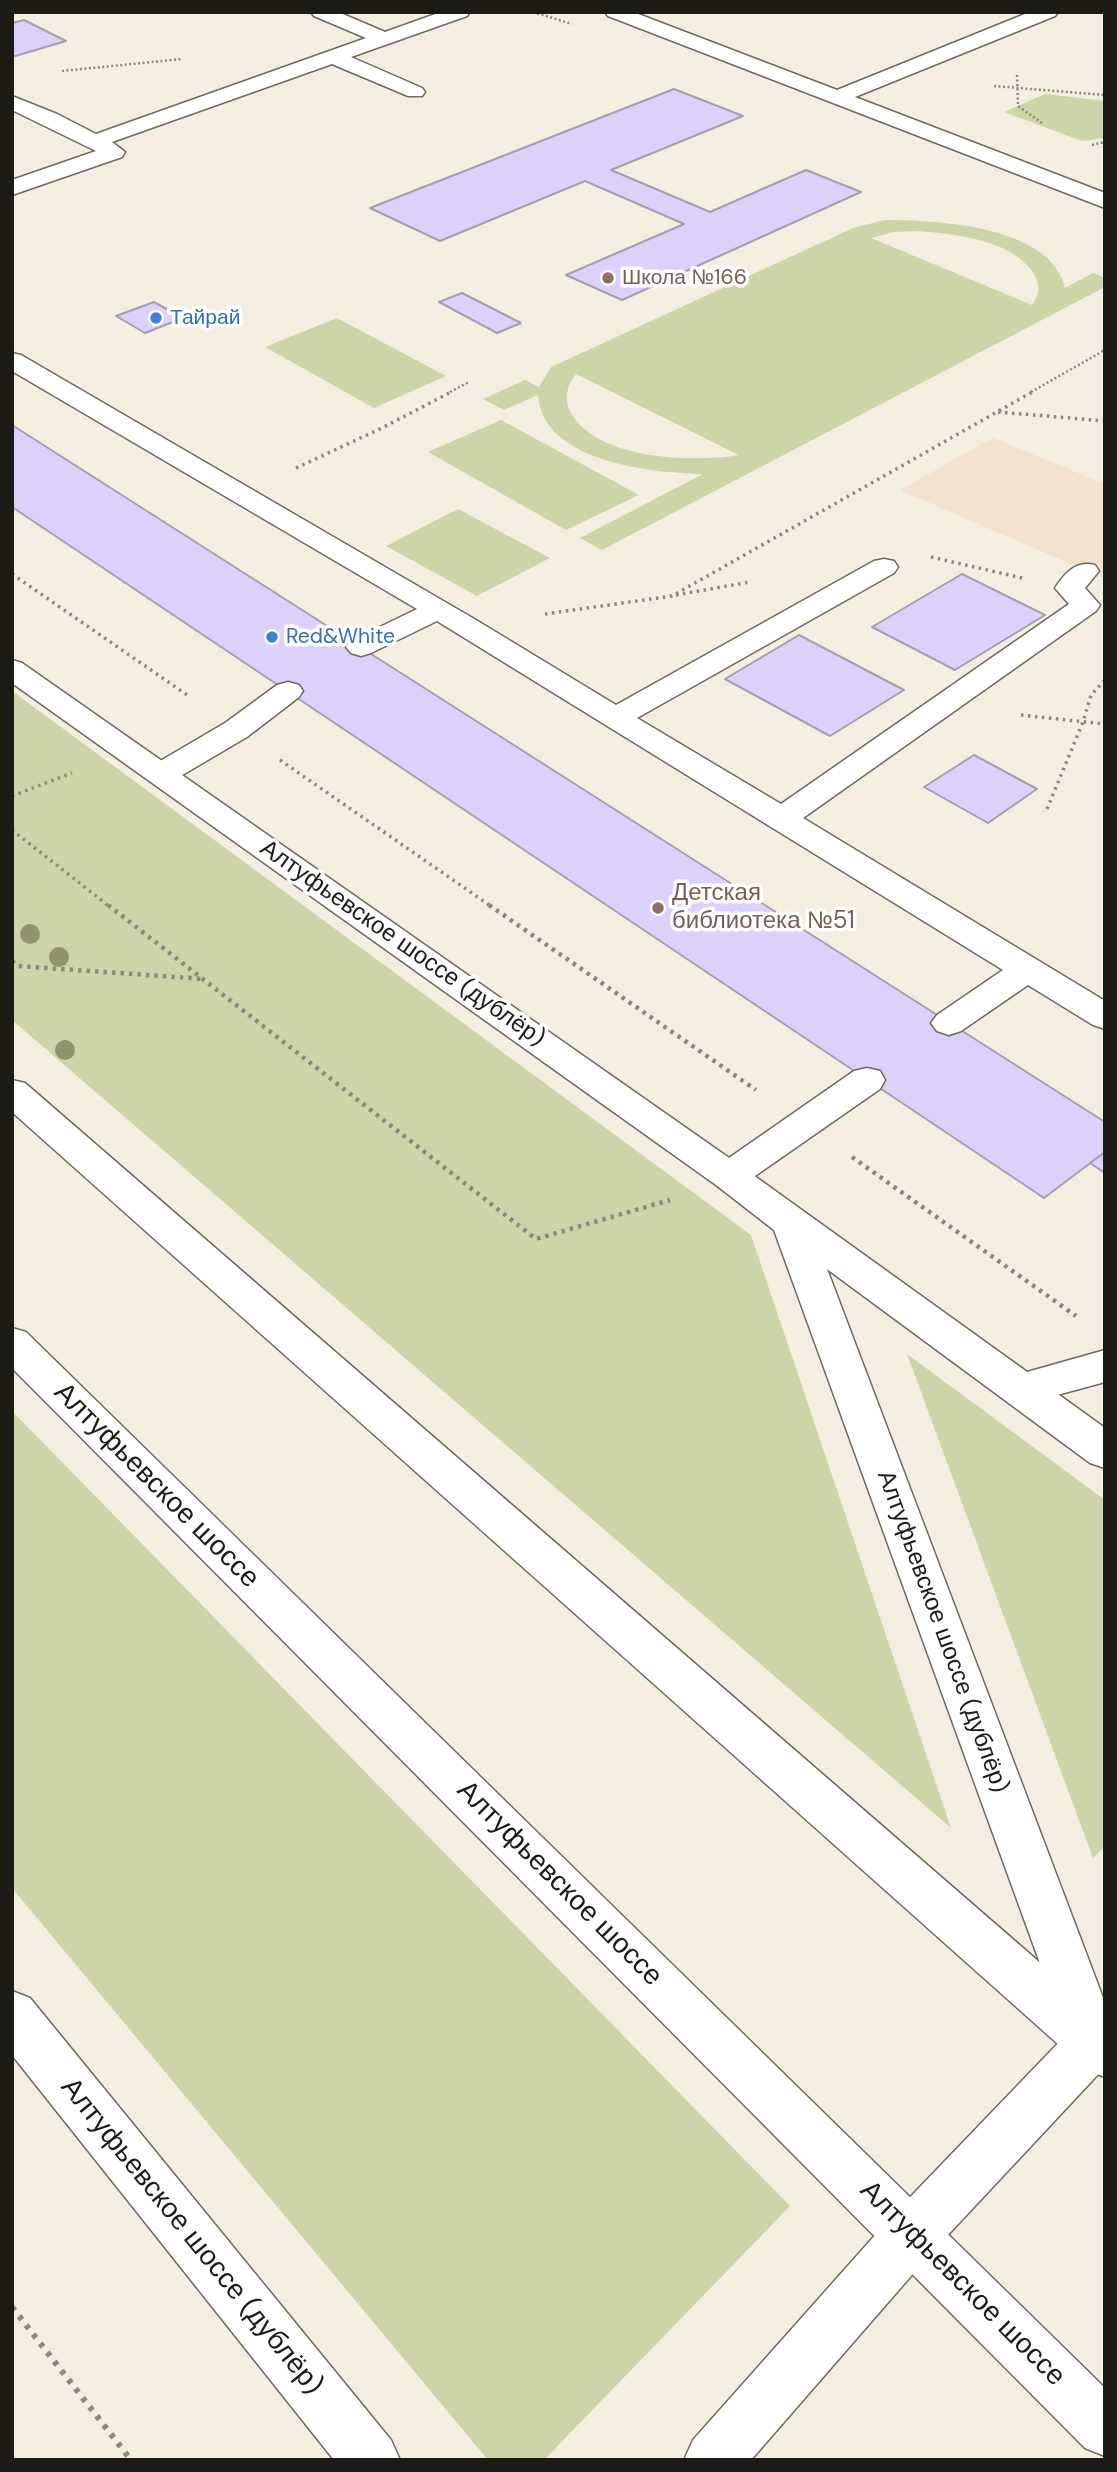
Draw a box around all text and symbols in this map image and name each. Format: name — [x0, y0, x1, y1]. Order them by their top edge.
place label: Школа №166 — [622, 265, 747, 291]
marker: Школа №166 — [600, 270, 616, 286]
place label: Тайрай — [170, 305, 240, 331]
marker: Тайрай — [148, 310, 164, 326]
place label: Red&White — [286, 624, 395, 650]
marker: Red&White — [264, 629, 280, 645]
street label: Алтуфьевское шоссе (дублёр) — [254, 834, 550, 1054]
place label: Детская библиотека №51 — [672, 880, 855, 936]
marker: Детская библиотека №51 — [650, 900, 666, 916]
street label: Алтуфьевское шоссе — [46, 1376, 266, 1596]
street label: Алтуфьевское шоссе (дублёр) — [870, 1467, 1014, 1797]
street label: Алтуфьевское шоссе — [449, 1774, 669, 1994]
street label: Алтуфьевское шоссе (дублёр) — [53, 2072, 329, 2402]
street label: Алтуфьевское шоссе — [852, 2174, 1072, 2394]

